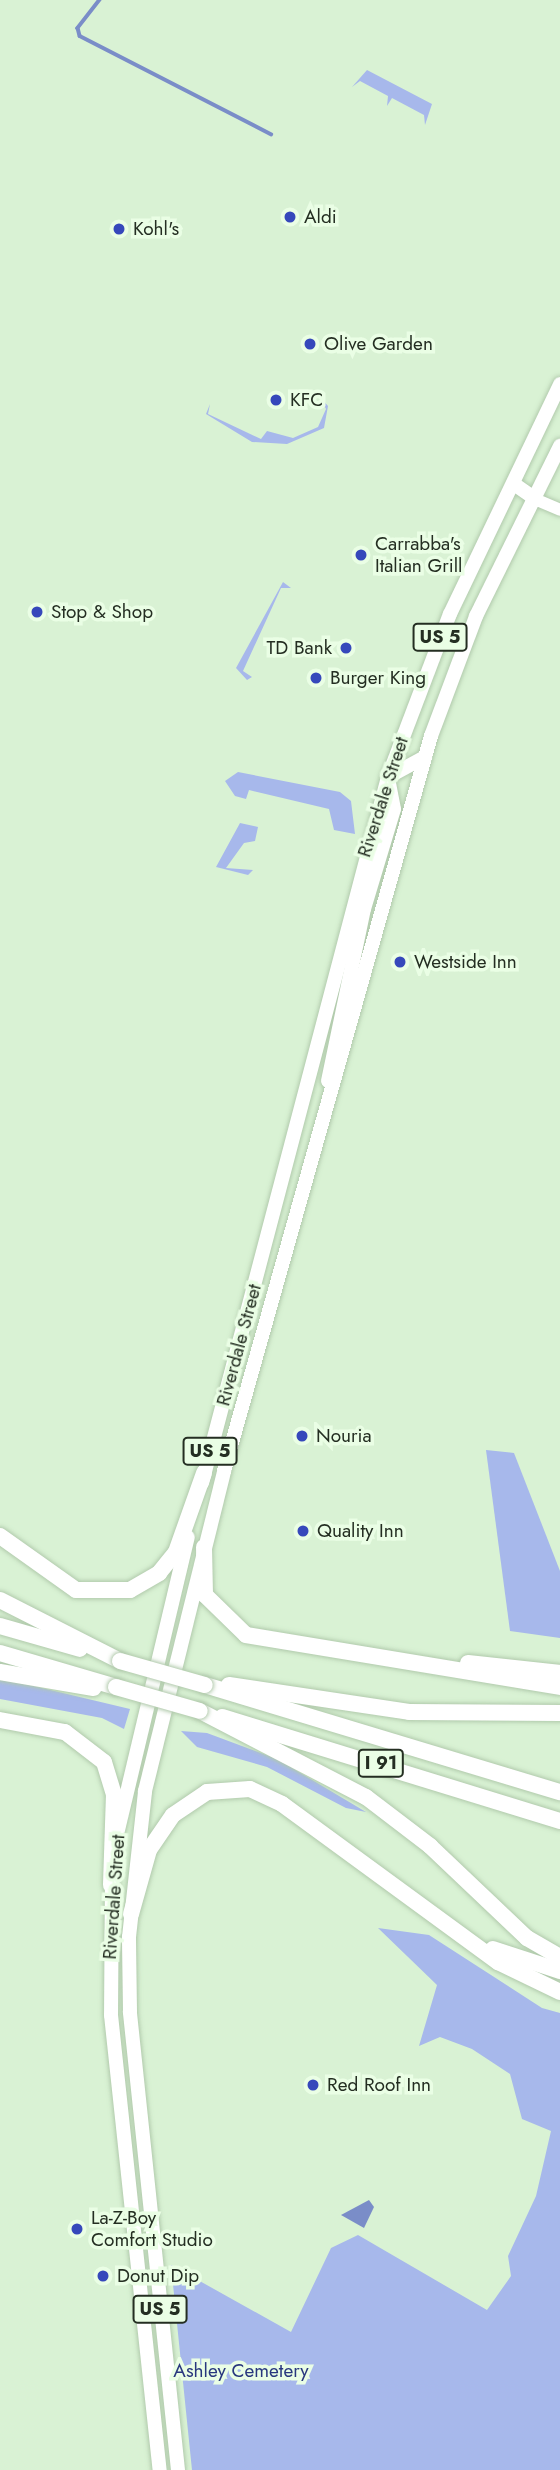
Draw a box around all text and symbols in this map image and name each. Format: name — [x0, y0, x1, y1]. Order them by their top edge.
place label: Aldi — [304, 206, 337, 228]
marker: Aldi — [282, 209, 298, 225]
place label: Kohl's — [133, 218, 179, 240]
marker: Kohl's — [111, 221, 127, 237]
place label: Olive Garden — [324, 333, 433, 355]
marker: Olive Garden — [302, 336, 318, 352]
place label: KFC — [290, 389, 323, 411]
marker: KFC — [268, 392, 284, 408]
place label: Carrabba's Italian Grill — [375, 533, 462, 577]
marker: Carrabba's Italian Grill — [353, 547, 369, 563]
place label: Stop & Shop — [51, 601, 153, 623]
marker: Stop & Shop — [29, 604, 45, 620]
road number: US 5 — [412, 622, 468, 652]
place label: TD Bank — [266, 637, 332, 659]
marker: TD Bank — [338, 640, 354, 656]
place label: Burger King — [330, 667, 426, 689]
marker: Burger King — [308, 670, 324, 686]
street label: Riverdale Street — [353, 734, 413, 860]
place label: Westside Inn — [414, 951, 517, 973]
marker: Westside Inn — [392, 954, 408, 970]
street label: Riverdale Street — [212, 1282, 266, 1408]
place label: Nouria — [316, 1425, 372, 1447]
marker: Nouria — [294, 1428, 310, 1444]
road number: US 5 — [182, 1436, 238, 1466]
place label: Quality Inn — [317, 1520, 404, 1542]
marker: Quality Inn — [295, 1523, 311, 1539]
road number: I 91 — [356, 1748, 406, 1778]
street label: Riverdale Street — [98, 1834, 130, 1960]
place label: Red Roof Inn — [327, 2074, 431, 2096]
marker: Red Roof Inn — [305, 2077, 321, 2093]
place label: La-Z-Boy Comfort Studio — [91, 2207, 213, 2251]
marker: La-Z-Boy Comfort Studio — [69, 2221, 85, 2237]
place label: Donut Dip — [117, 2265, 199, 2287]
marker: Donut Dip — [95, 2268, 111, 2284]
road number: US 5 — [132, 2294, 188, 2323]
park label: Ashley Cemetery — [173, 2360, 309, 2382]

